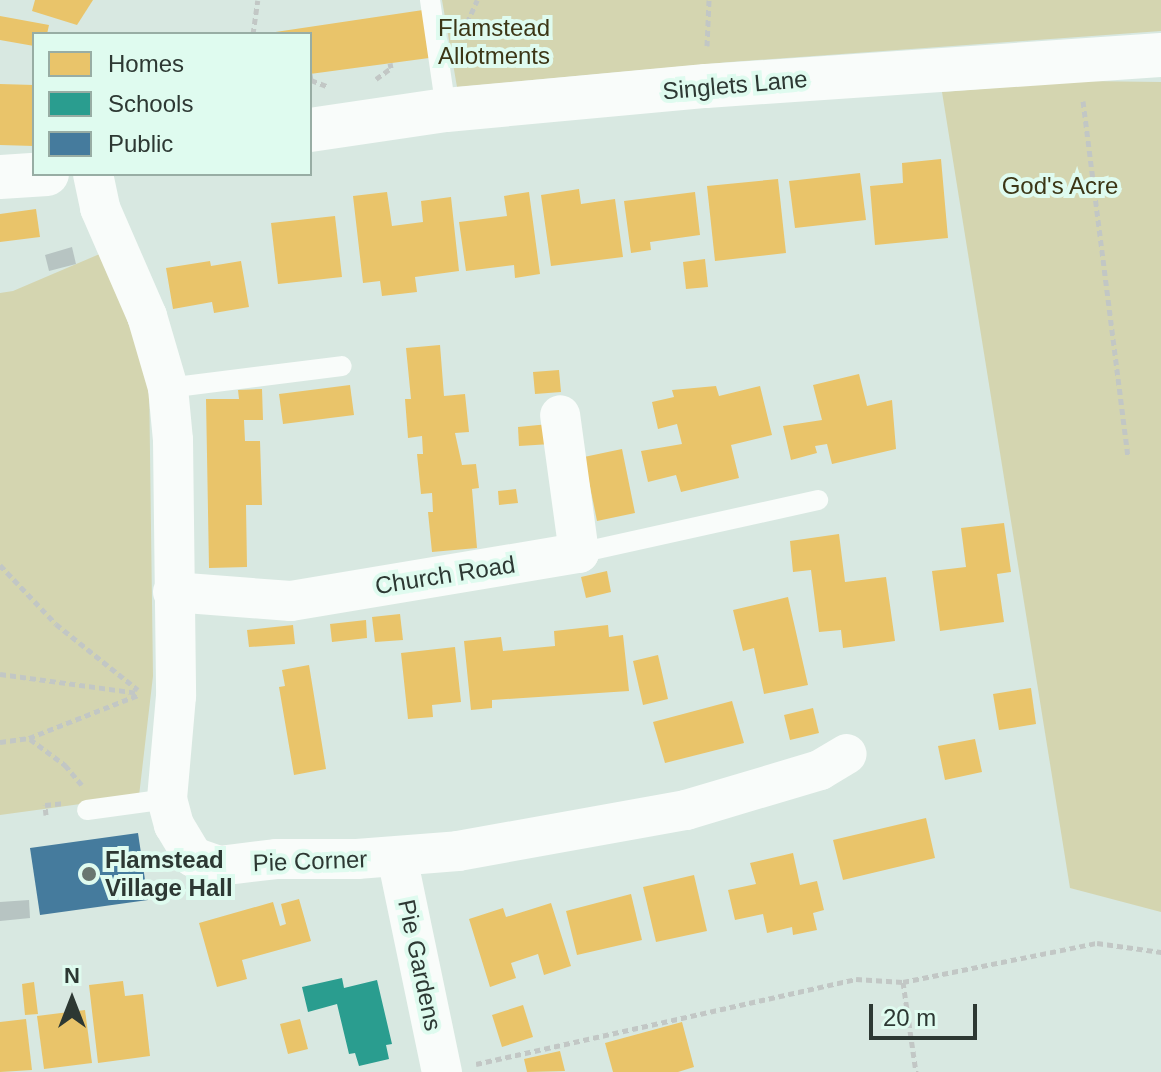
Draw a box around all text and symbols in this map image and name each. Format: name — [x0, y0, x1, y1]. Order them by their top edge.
park label: Flamstead Allotments — [438, 14, 550, 70]
legend — [32, 32, 312, 176]
text: Homes — [108, 50, 184, 77]
street label: Singlets Lane — [661, 64, 809, 106]
text: Schools — [108, 90, 193, 117]
text: Public — [108, 130, 173, 157]
park label: God's Acre — [1001, 172, 1119, 200]
street label: Church Road — [373, 550, 517, 600]
street label: Pie Corner — [252, 845, 368, 877]
place label: Flamstead Village Hall — [105, 846, 233, 902]
marker: Flamstead Village Hall — [80, 865, 98, 883]
street label: Pie Gardens — [392, 897, 448, 1033]
north arrow — [32, 960, 112, 1040]
text: N — [64, 963, 80, 988]
scale bar — [873, 988, 981, 1038]
text: 20 m — [883, 1004, 936, 1031]

